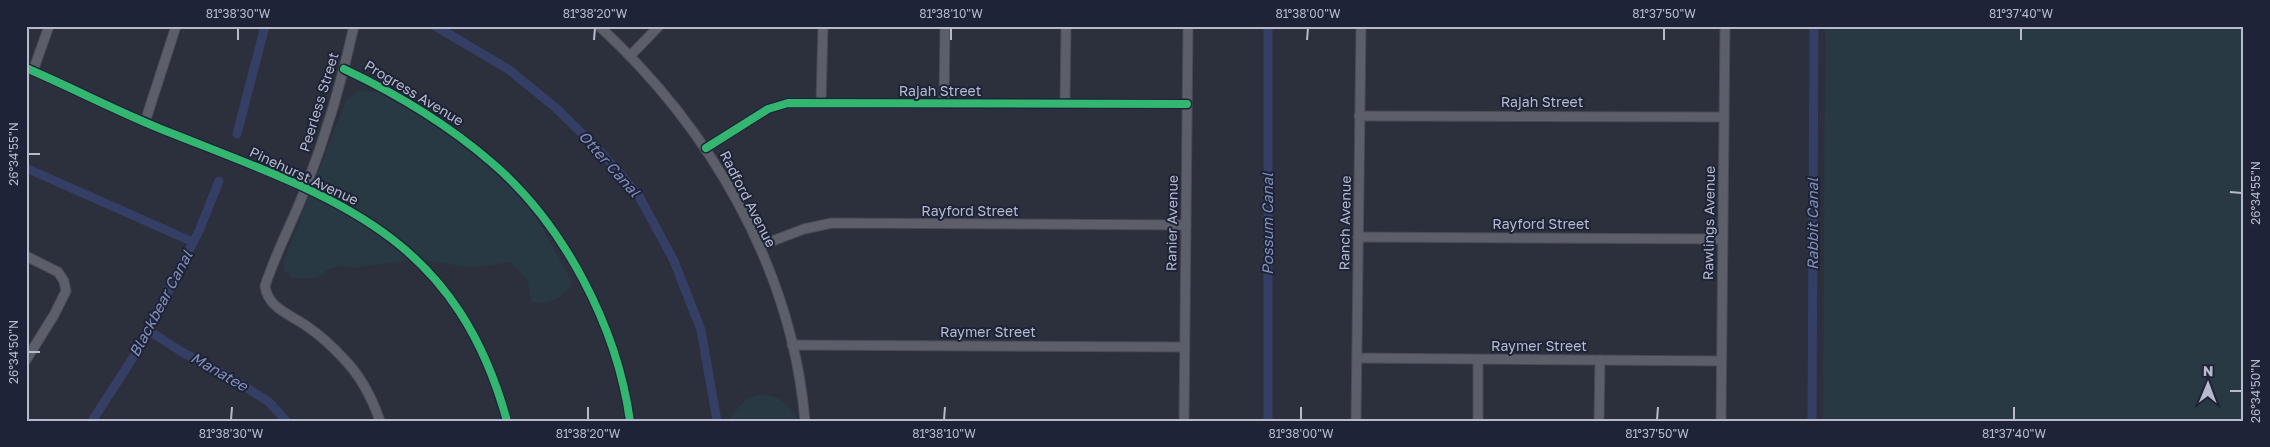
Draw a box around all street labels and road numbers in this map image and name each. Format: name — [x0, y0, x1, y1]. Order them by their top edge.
street label: Peerless Street — [295, 50, 342, 154]
street label: Progress Avenue — [362, 56, 467, 129]
street label: Rajah Street — [899, 82, 981, 99]
street label: Rajah Street — [1501, 93, 1583, 110]
street label: Pinehurst Avenue — [247, 143, 361, 208]
street label: Radford Avenue — [717, 148, 780, 250]
street label: Rawlings Avenue — [1699, 166, 1718, 280]
street label: Ranier Avenue — [1162, 175, 1181, 271]
street label: Ranch Avenue — [1335, 175, 1354, 271]
street label: Rayford Street — [921, 202, 1019, 219]
street label: Rayford Street — [1492, 215, 1590, 232]
street label: Raymer Street — [940, 323, 1036, 340]
street label: Raymer Street — [1491, 337, 1587, 354]

